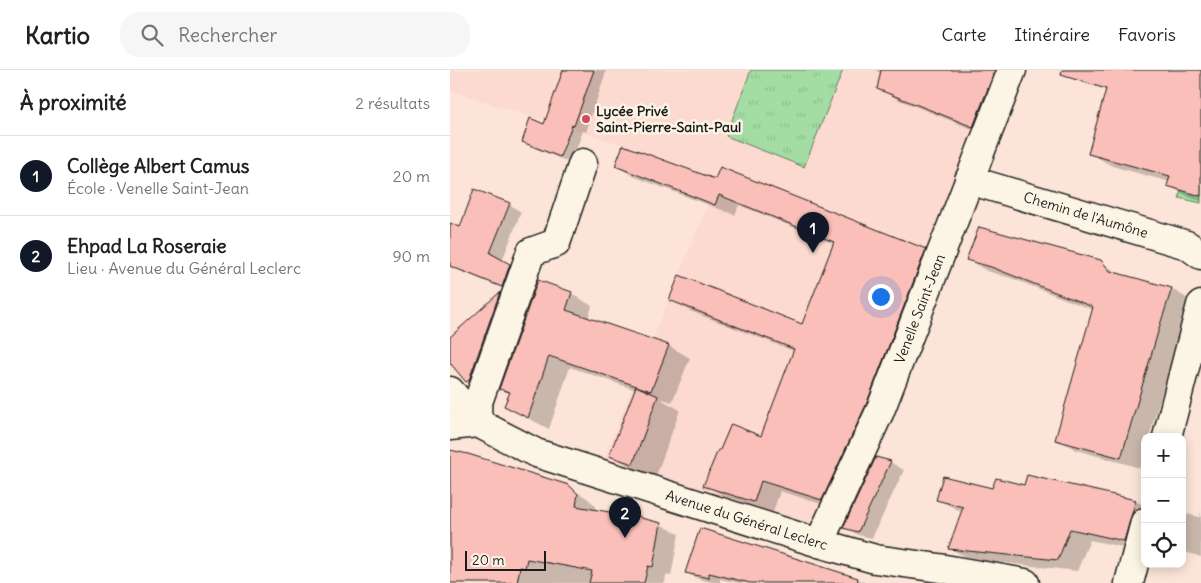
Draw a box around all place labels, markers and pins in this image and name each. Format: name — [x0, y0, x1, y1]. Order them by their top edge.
place label: Lycée Privé Saint-Pierre-Saint-Paul — [596, 102, 741, 136]
marker: Lycée Privé Saint-Pierre-Saint-Paul — [580, 113, 592, 125]
pin: 1 — [797, 212, 829, 253]
pin: 2 — [609, 497, 641, 538]

